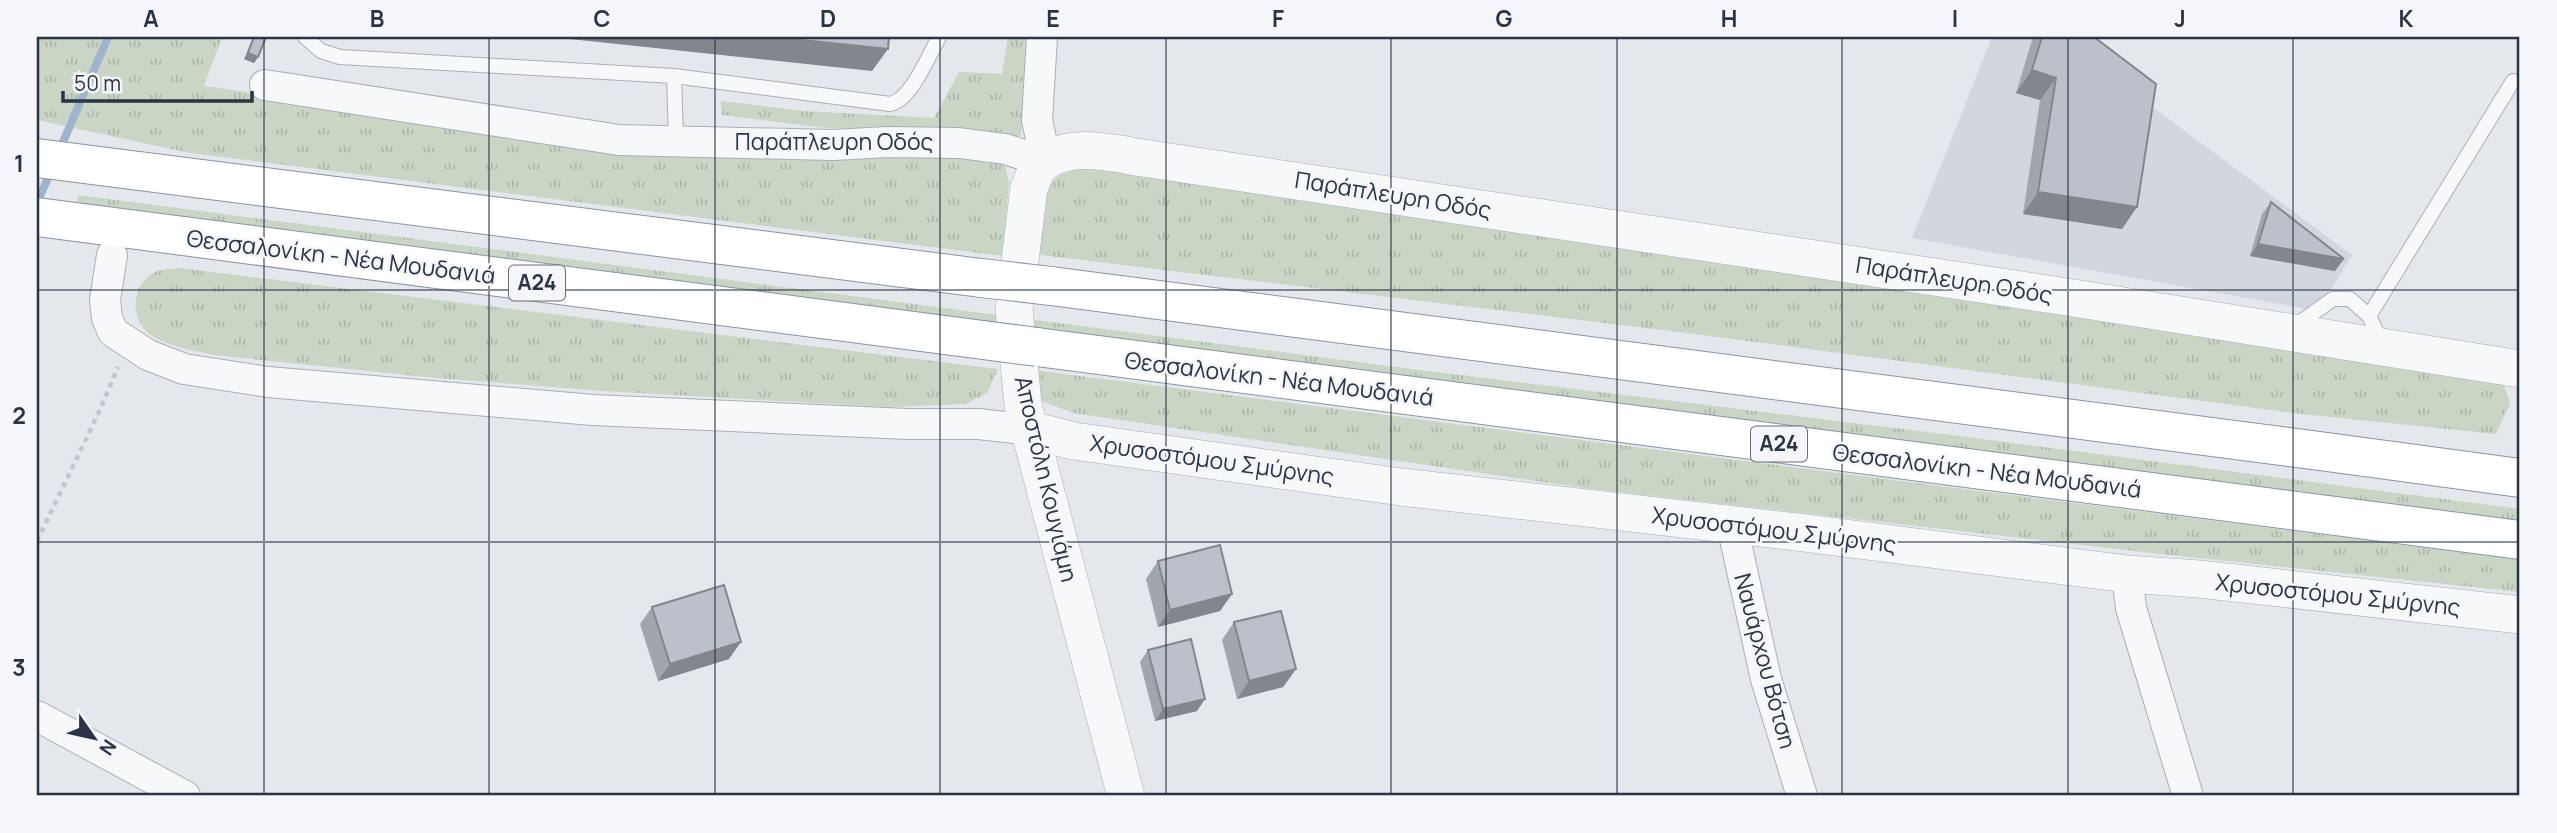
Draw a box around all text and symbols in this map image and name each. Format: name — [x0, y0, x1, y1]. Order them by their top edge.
text: A — [143, 2, 159, 34]
text: B — [370, 2, 384, 34]
text: C — [594, 2, 611, 34]
text: D — [820, 2, 836, 34]
text: E — [1046, 2, 1060, 34]
text: F — [1272, 2, 1284, 34]
text: G — [1496, 2, 1513, 34]
text: H — [1721, 2, 1737, 34]
text: I — [1952, 2, 1958, 34]
text: J — [2174, 2, 2186, 34]
text: K — [2399, 2, 2414, 34]
scale bar — [63, 60, 252, 104]
text: 50 m — [74, 69, 121, 97]
street label: Παράπλευρη Οδός — [735, 125, 933, 157]
text: 1 — [14, 147, 24, 179]
street label: Παράπλευρη Οδός — [1293, 163, 1494, 225]
street label: Θεσσαλονίκη - Νέα Μουδανιά — [185, 221, 497, 291]
street label: Παράπλευρη Οδός — [1854, 248, 2055, 310]
road number: Α24 — [509, 266, 565, 300]
street label: Θεσσαλονίκη - Νέα Μουδανιά — [1123, 343, 1435, 413]
street label: Αποστόλη Κουγιάμη — [1008, 373, 1086, 585]
text: 2 — [12, 399, 26, 431]
street label: Χρυσοστόμου Σμύρνης — [1088, 426, 1336, 492]
road number: Α24 — [1751, 426, 1807, 462]
street label: Θεσσαλονίκη - Νέα Μουδανιά — [1831, 435, 2143, 505]
street label: Χρυσοστόμου Σμύρνης — [1650, 498, 1898, 560]
street label: Χρυσοστόμου Σμύρνης — [2214, 565, 2462, 623]
street label: Ναυάρχου Βότση — [1727, 570, 1805, 752]
text: 3 — [12, 651, 26, 683]
north arrow — [60, 704, 130, 774]
text: N — [93, 735, 123, 760]

